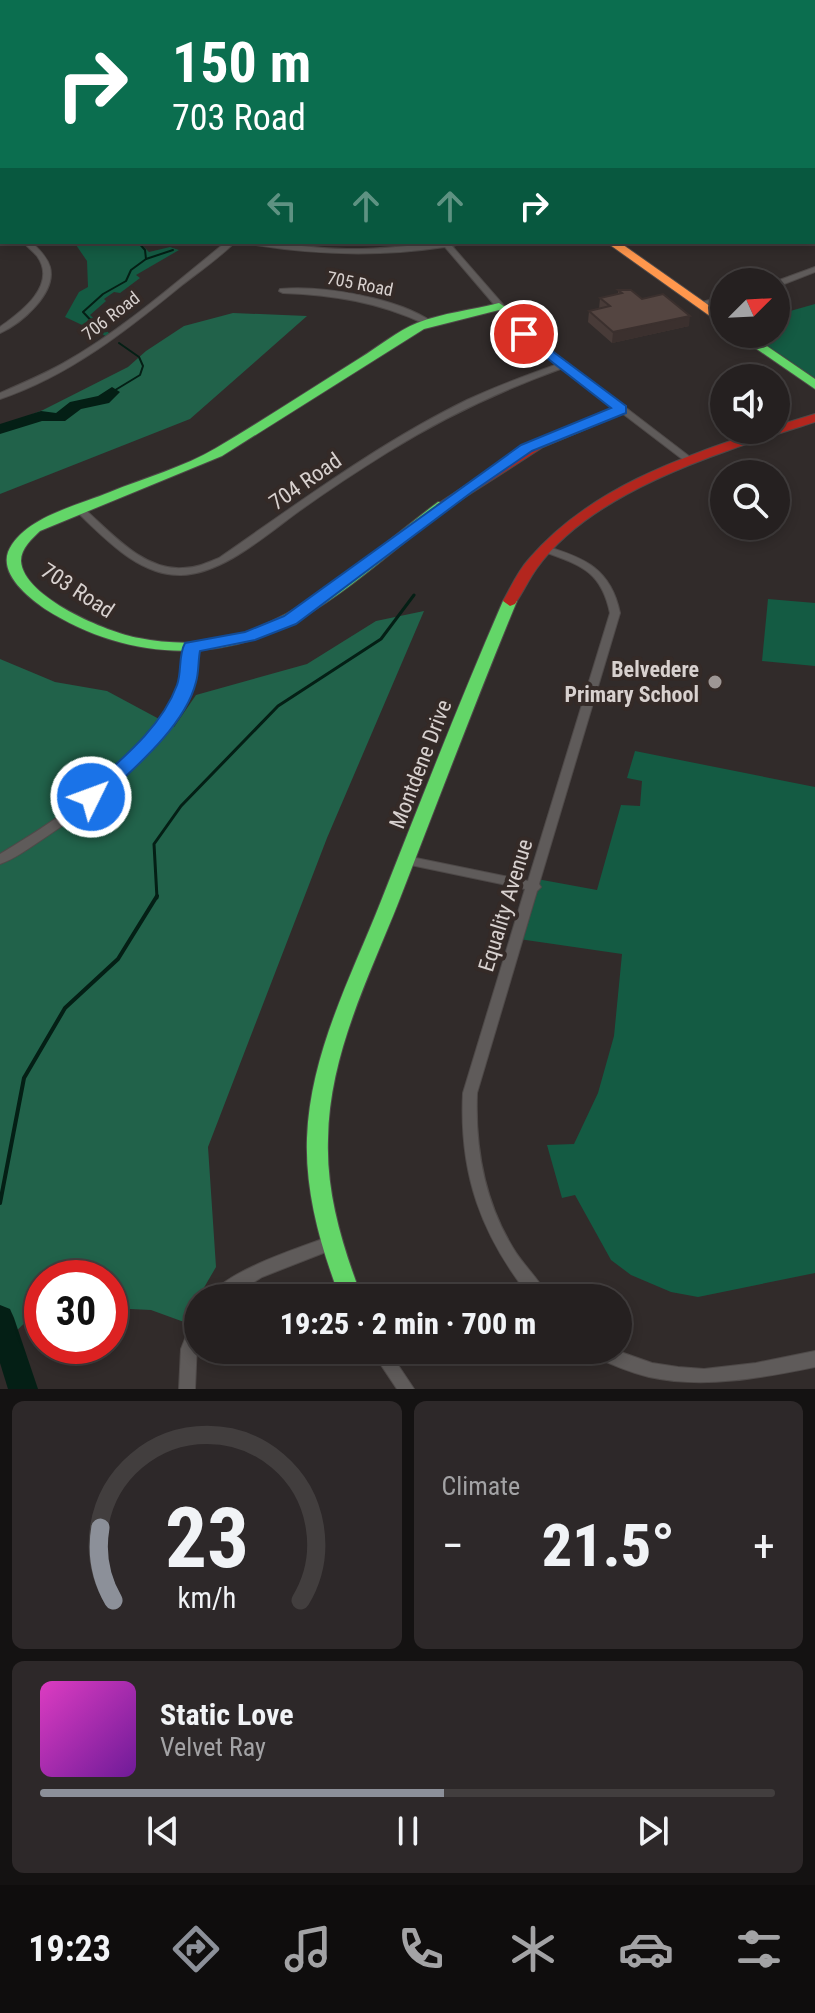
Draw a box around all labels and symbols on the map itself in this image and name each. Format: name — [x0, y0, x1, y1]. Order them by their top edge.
street label: 705 Road — [325, 267, 395, 300]
north arrow — [710, 268, 790, 348]
street label: 706 Road — [78, 287, 144, 344]
pin — [490, 300, 558, 368]
street label: 704 Road — [265, 448, 346, 515]
street label: 703 Road — [37, 558, 119, 623]
place label: Belvedere Primary School — [564, 657, 699, 707]
marker: Belvedere Primary School — [706, 673, 724, 691]
street label: Montdene Drive — [384, 696, 456, 832]
position arrow — [49, 755, 133, 839]
street label: Equality Avenue — [473, 836, 537, 974]
speed limit sign: 30 — [24, 1260, 128, 1364]

